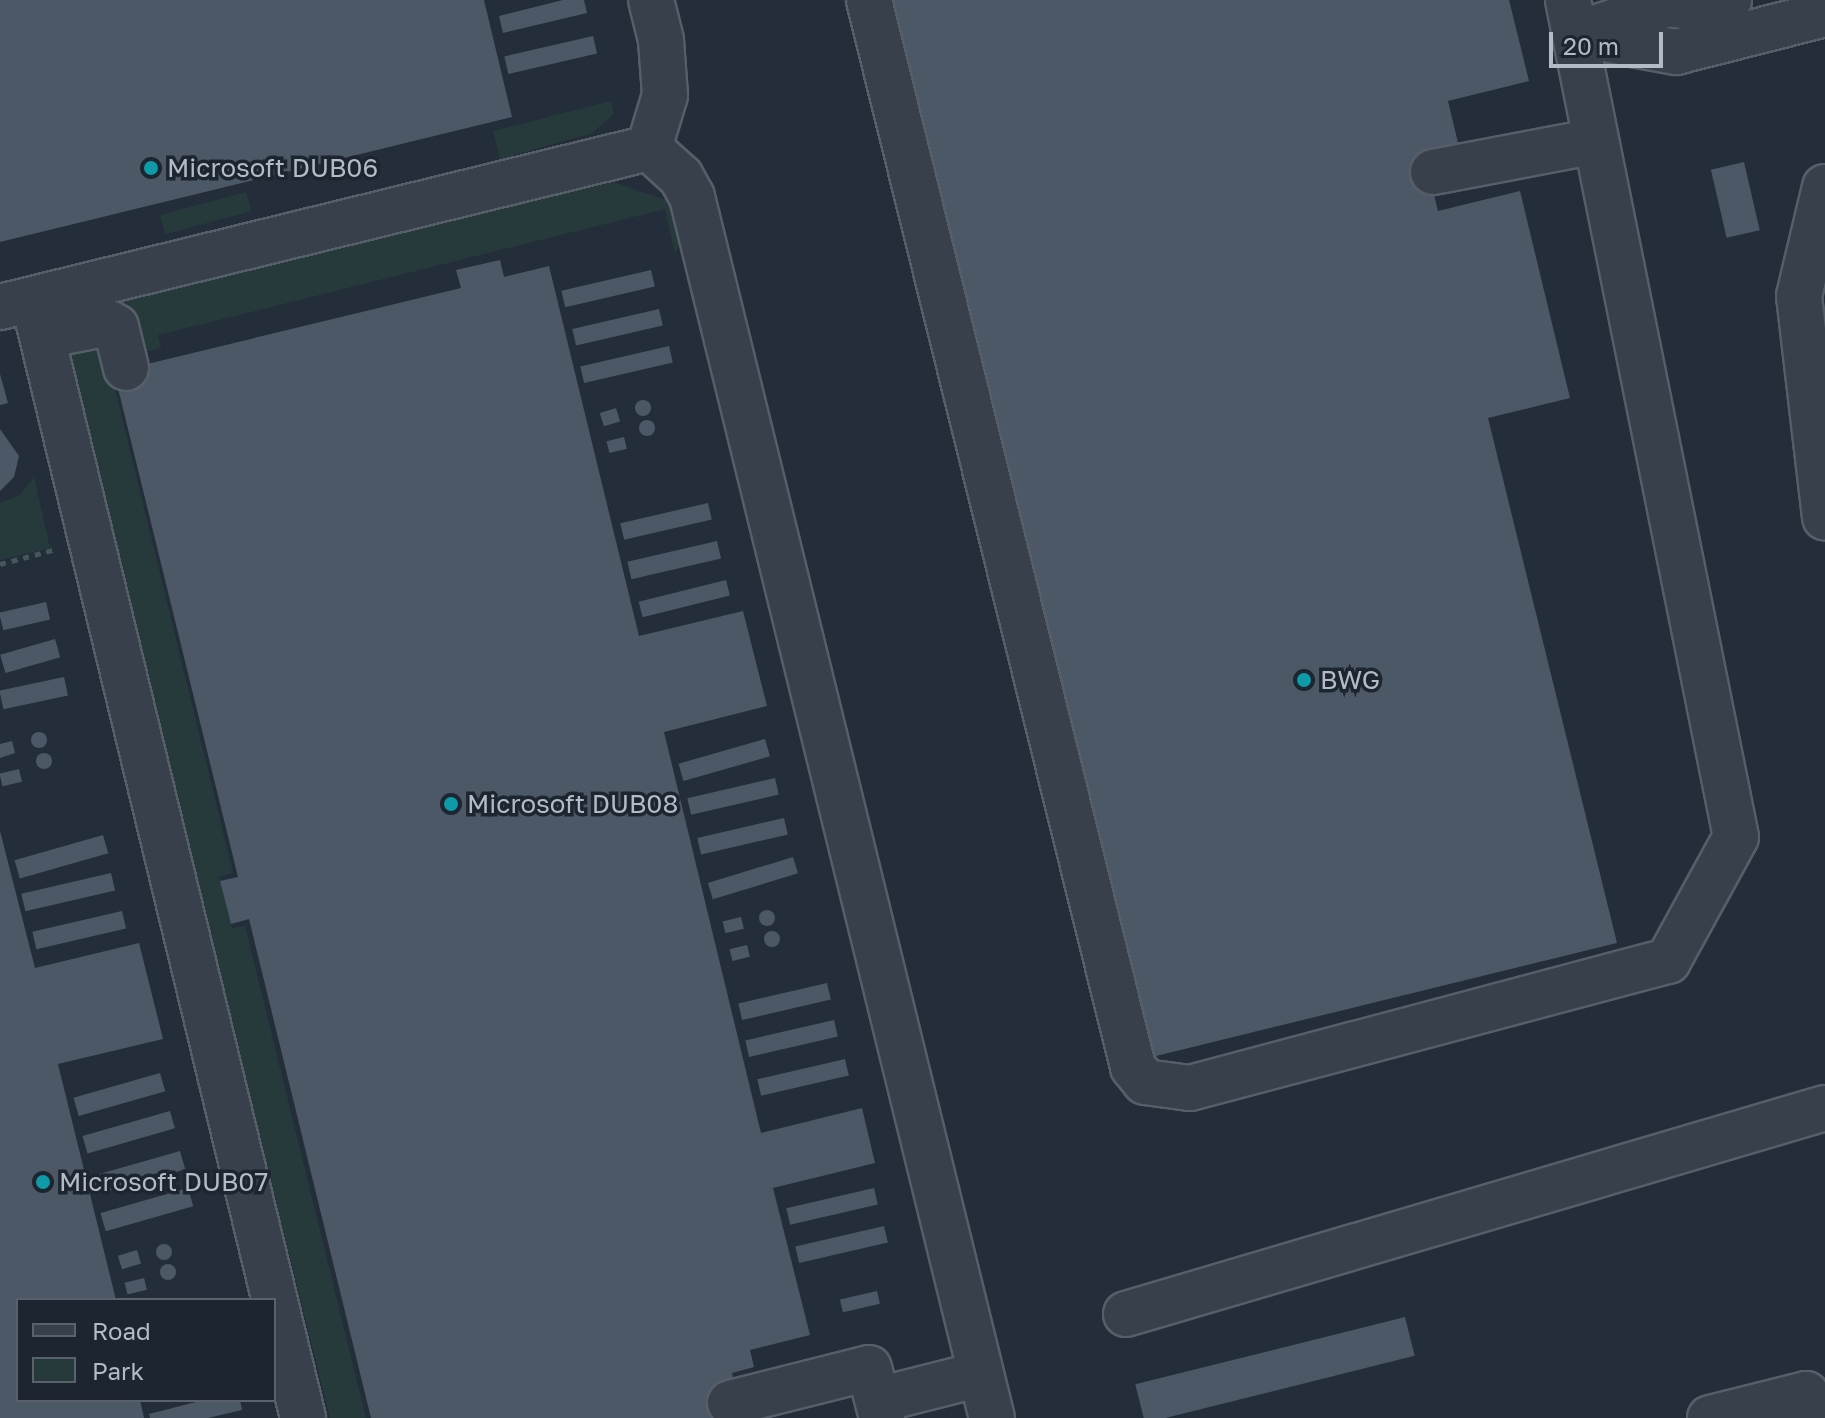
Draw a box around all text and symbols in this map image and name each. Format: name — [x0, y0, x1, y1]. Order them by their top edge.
scale bar — [1553, 16, 1667, 66]
text: 20 m — [1563, 31, 1619, 60]
place label: Microsoft DUB06 — [167, 152, 378, 184]
marker: Microsoft DUB06 — [142, 159, 160, 177]
place label: BWG — [1320, 664, 1380, 696]
marker: BWG — [1295, 671, 1313, 689]
place label: Microsoft DUB08 — [467, 788, 678, 820]
marker: Microsoft DUB08 — [442, 795, 460, 813]
place label: Microsoft DUB07 — [59, 1166, 268, 1198]
marker: Microsoft DUB07 — [34, 1173, 52, 1191]
legend — [16, 1298, 276, 1402]
text: Road — [92, 1316, 151, 1345]
text: Park — [92, 1356, 144, 1385]

